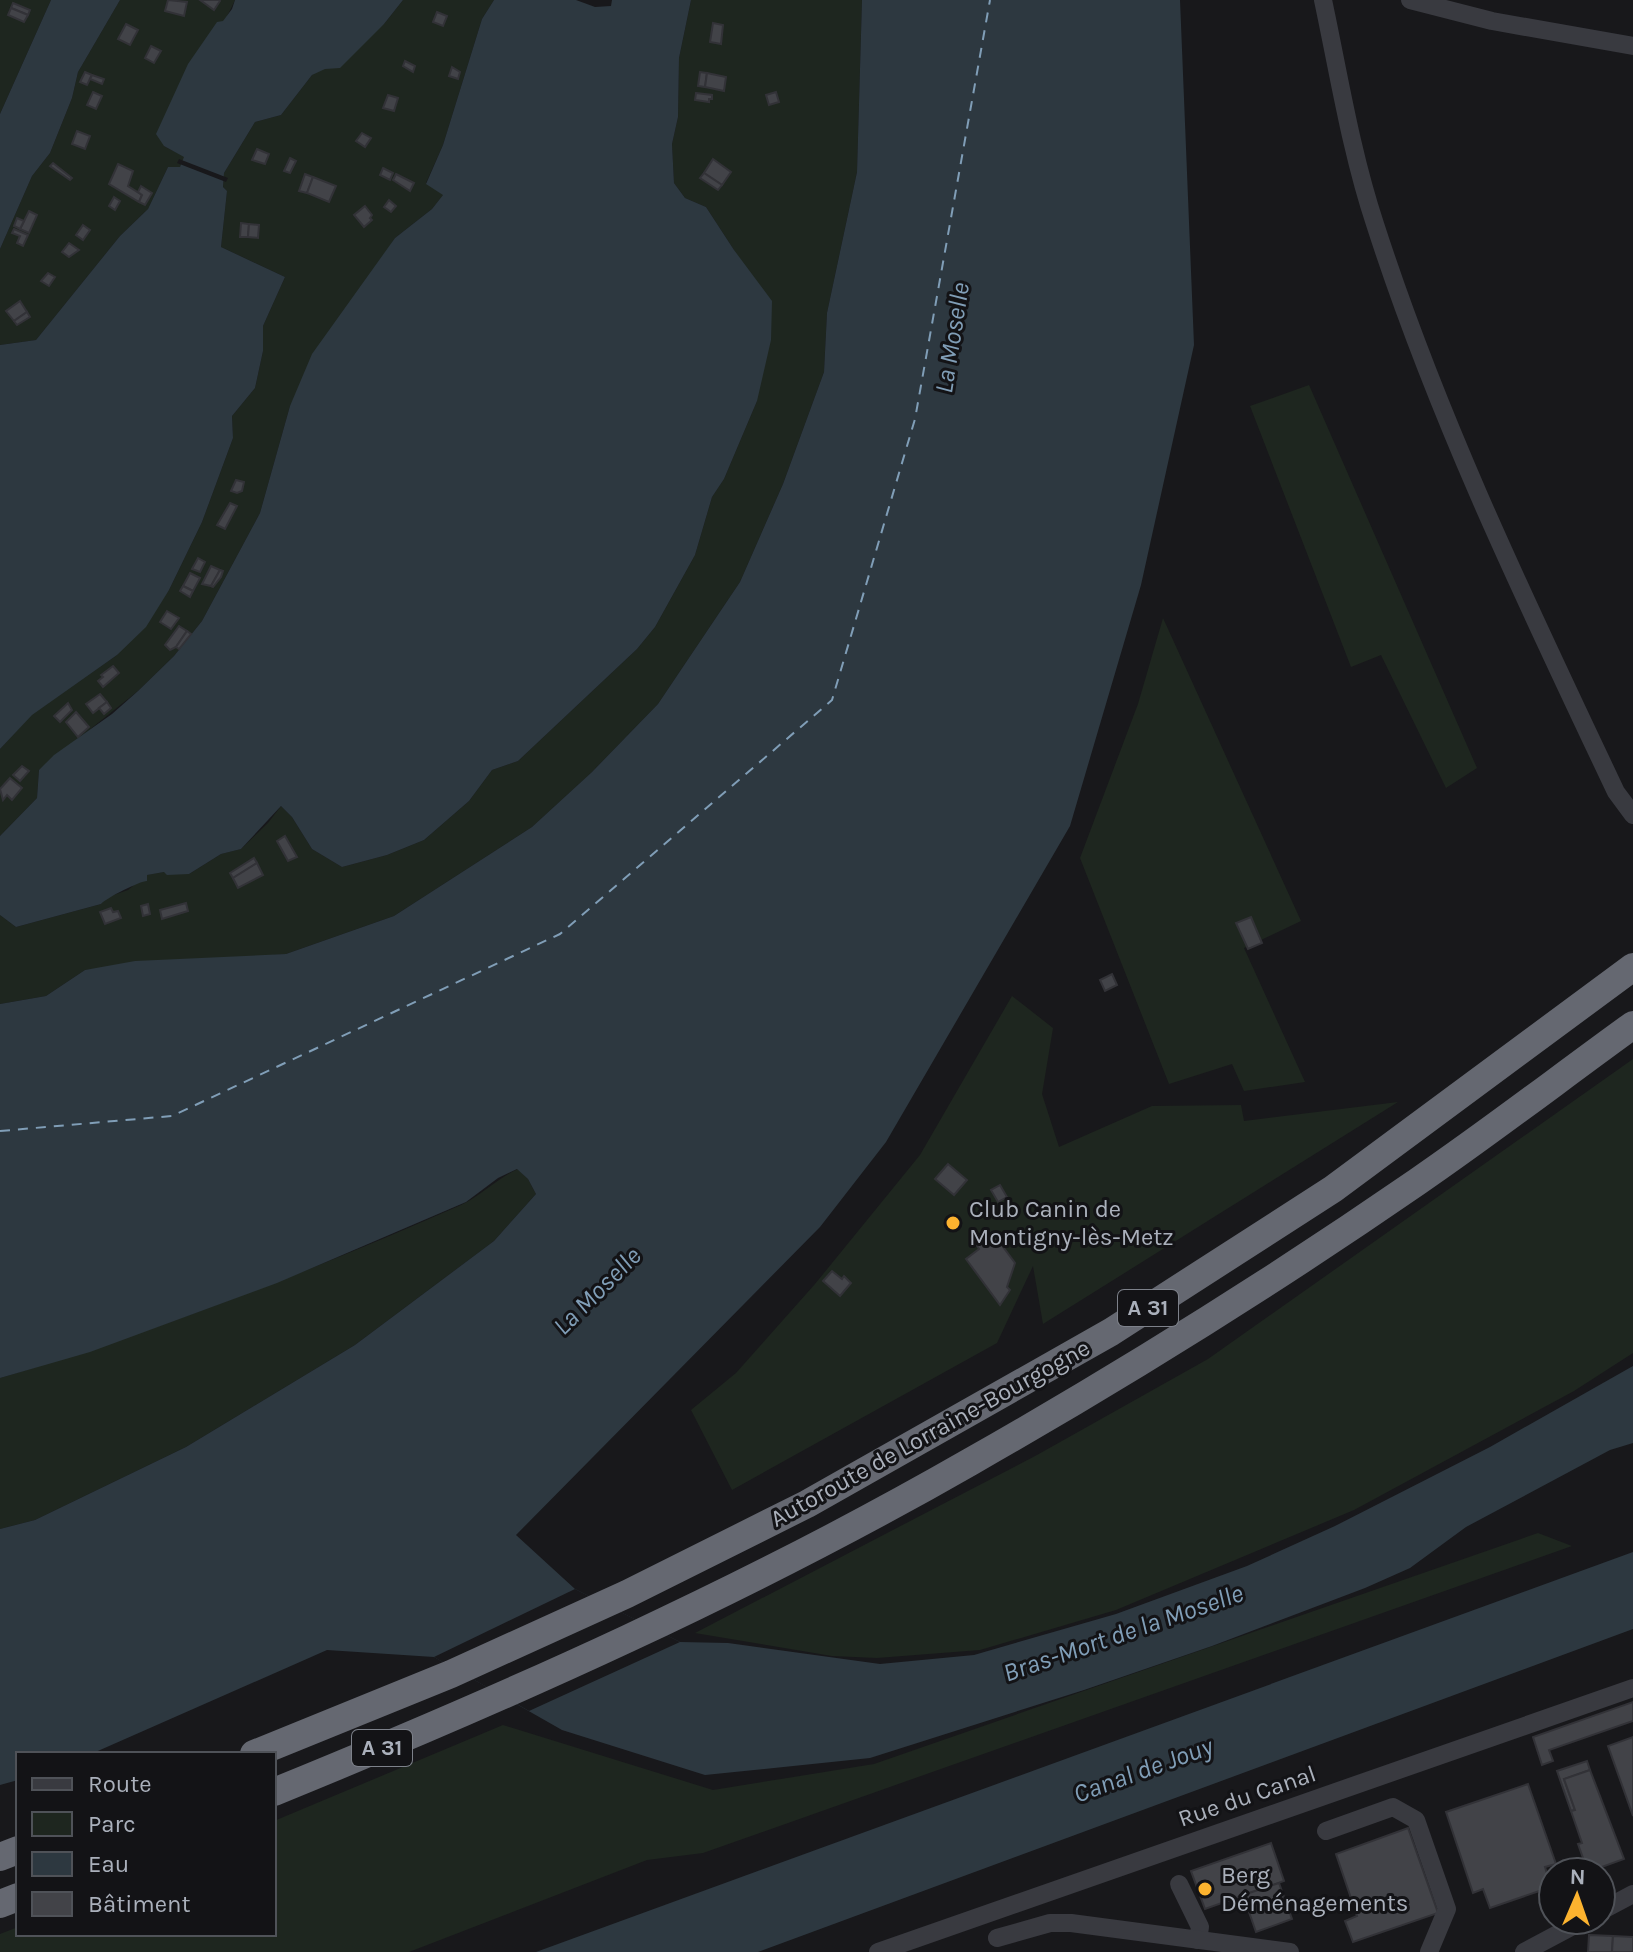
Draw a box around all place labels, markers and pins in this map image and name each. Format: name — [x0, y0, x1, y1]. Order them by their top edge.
place label: Club Canin de Montigny-lès-Metz — [969, 1195, 1174, 1251]
marker: Club Canin de Montigny-lès-Metz — [944, 1214, 962, 1232]
place label: Berg Déménagements — [1221, 1861, 1408, 1917]
marker: Berg Déménagements — [1196, 1880, 1214, 1898]

